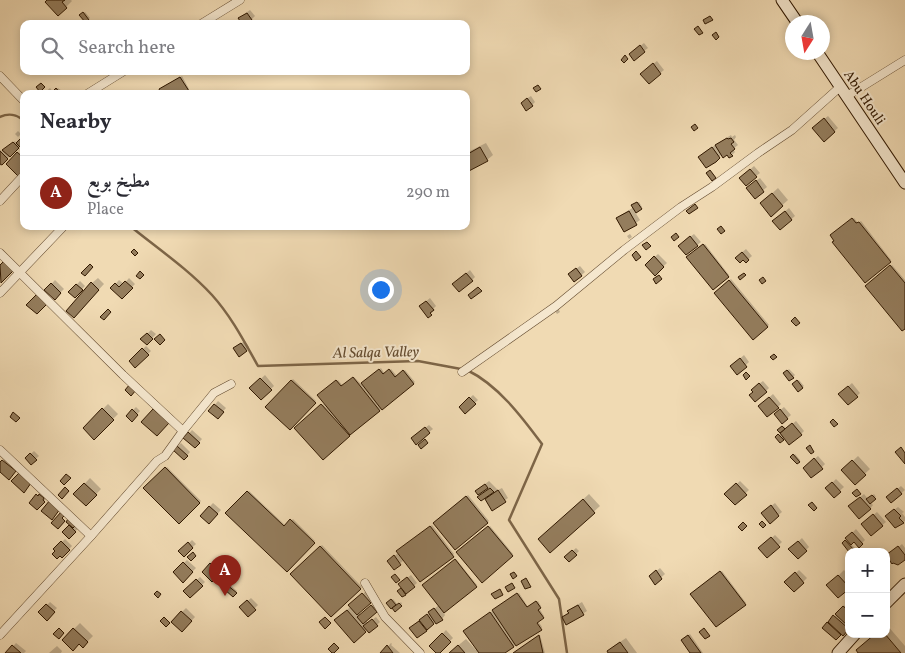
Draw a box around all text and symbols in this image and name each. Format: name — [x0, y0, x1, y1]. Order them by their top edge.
north arrow — [785, 15, 830, 60]
search box — [20, 20, 470, 75]
icon: search — [38, 34, 66, 62]
text: Search here — [78, 35, 175, 61]
street label: Abu Houli — [838, 67, 889, 129]
text: Nearby — [40, 108, 111, 137]
text: مطبخ بوبع — [87, 169, 150, 195]
text: A — [50, 182, 62, 204]
text: 290 m — [406, 182, 450, 204]
text: Place — [87, 199, 124, 221]
your location — [368, 277, 394, 303]
water label: Al Salqa Valley — [332, 342, 420, 365]
map controls — [845, 548, 890, 638]
button: + — [845, 548, 890, 593]
pin: A — [209, 555, 241, 596]
button: − — [845, 593, 890, 638]

